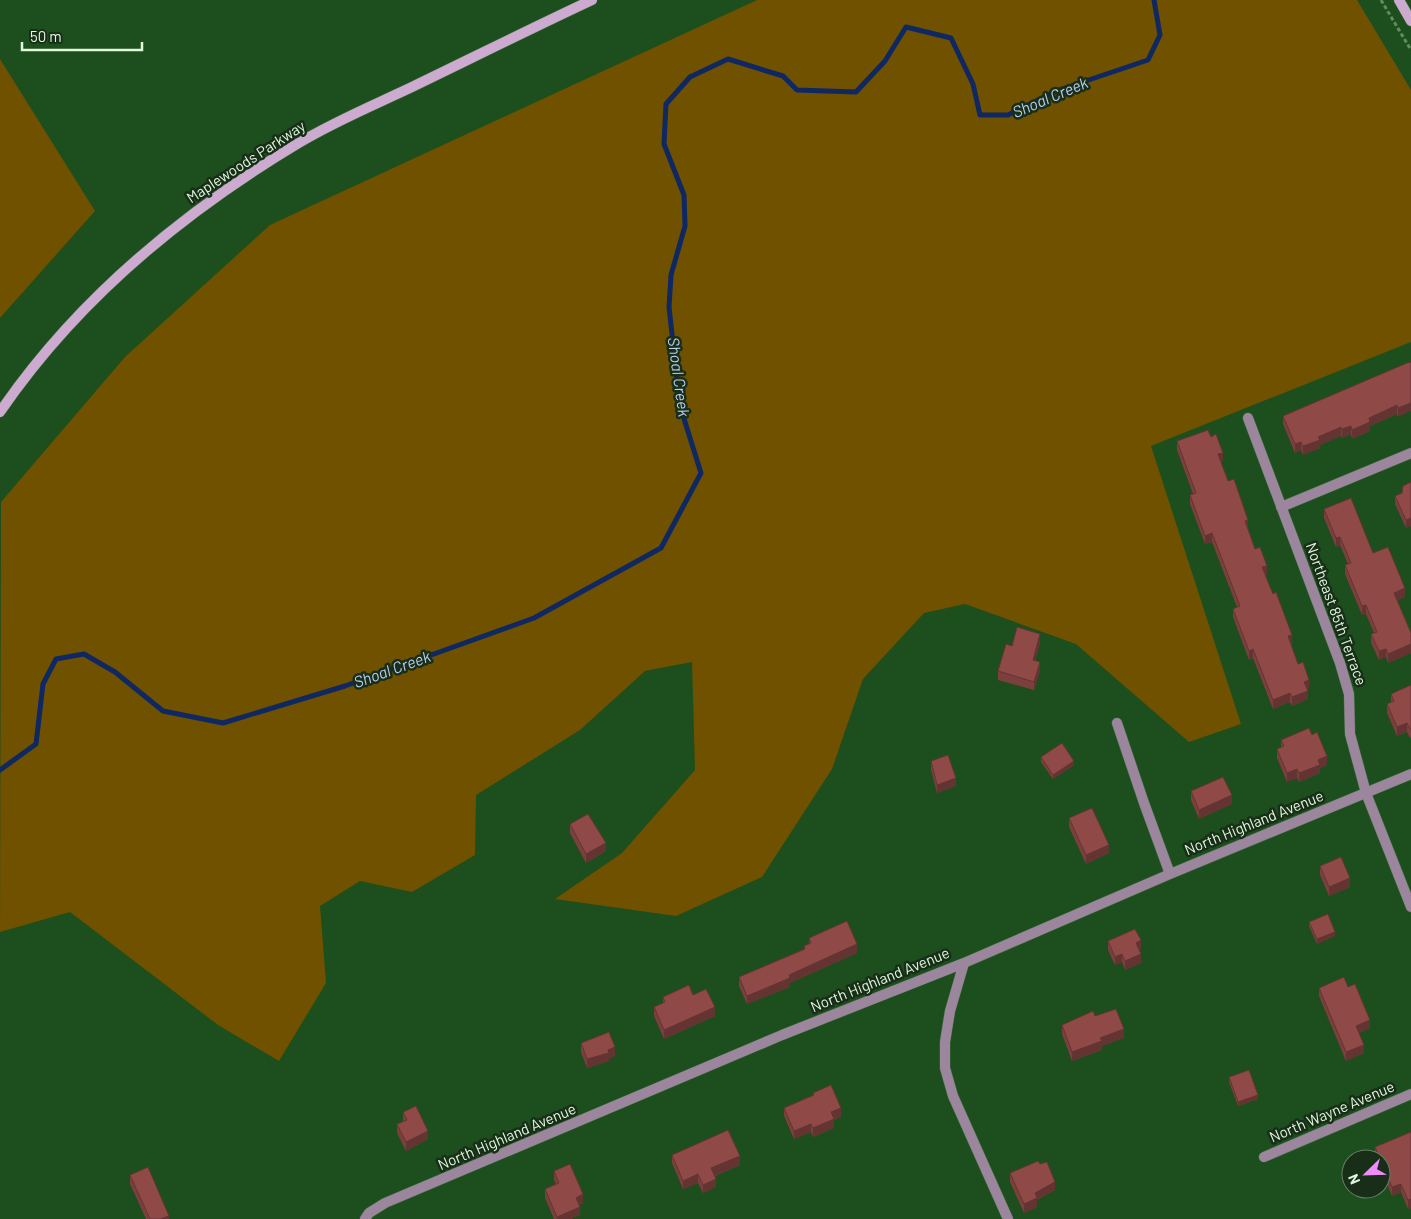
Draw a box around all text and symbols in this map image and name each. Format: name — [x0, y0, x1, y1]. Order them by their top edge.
scale bar — [22, 20, 142, 52]
text: 50 m — [30, 27, 62, 45]
water label: Shoal Creek — [1009, 72, 1091, 121]
street label: Maplewoods Parkway — [183, 116, 308, 206]
water label: Shoal Creek — [665, 336, 695, 418]
street label: Northeast 85th Terrace — [1303, 540, 1371, 687]
water label: Shoal Creek — [351, 646, 433, 691]
street label: North Highland Avenue — [1182, 786, 1326, 858]
street label: North Highland Avenue — [808, 943, 952, 1015]
street label: North Wayne Avenue — [1266, 1077, 1397, 1146]
street label: North Highland Avenue — [435, 1099, 578, 1173]
north arrow — [1341, 1149, 1391, 1199]
text: N — [1344, 1172, 1363, 1187]

